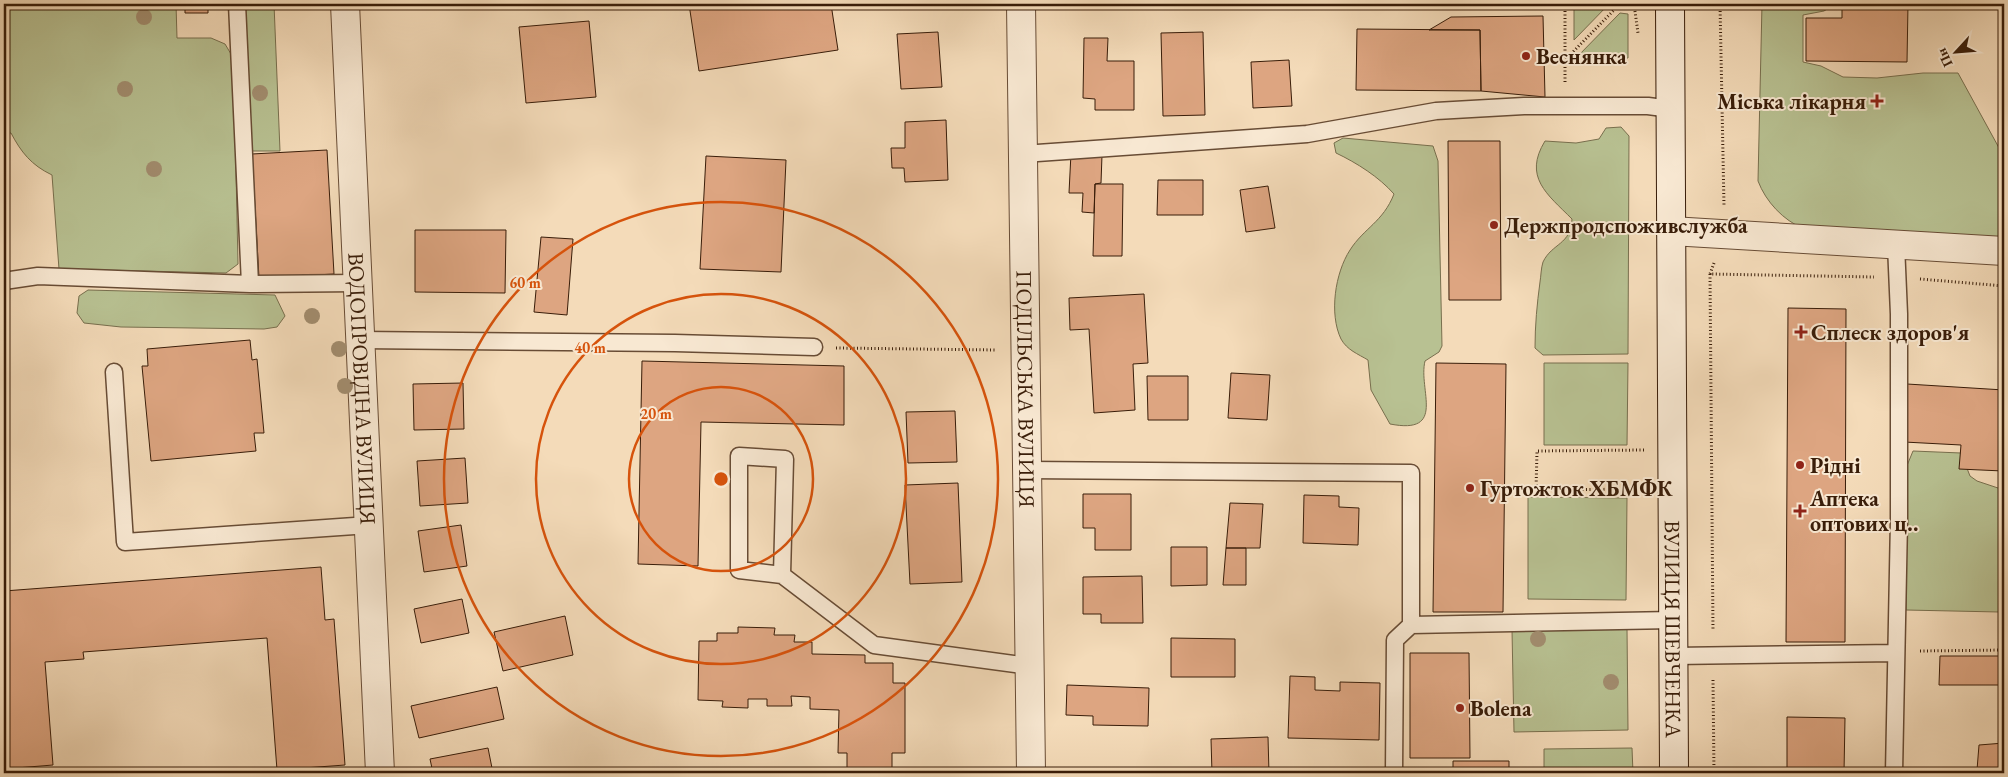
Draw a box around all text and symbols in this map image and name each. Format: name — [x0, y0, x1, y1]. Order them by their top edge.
north arrow — [1930, 28, 1980, 78]
place label: Веснянка — [1536, 42, 1627, 71]
text: Пн — [1932, 45, 1957, 70]
marker: Веснянка — [1520, 50, 1532, 62]
place label: Міська лікарня — [1717, 87, 1866, 116]
marker: Міська лікарня — [1870, 94, 1884, 108]
place label: Держпродспоживслужба — [1504, 211, 1748, 240]
marker: Держпродспоживслужба — [1488, 219, 1500, 231]
street label: ВОДОПРОВІДНА ВУЛИЦЯ — [342, 252, 383, 526]
street label: ПОДІЛЬСЬКА ВУЛИЦЯ — [1010, 270, 1042, 508]
text: 60 m — [509, 273, 541, 292]
place label: Сплеск здоров'я — [1811, 318, 1970, 347]
marker: Сплеск здоров'я — [1795, 326, 1807, 338]
text: 40 m — [574, 338, 606, 357]
text: 20 m — [640, 404, 672, 423]
place label: Рідні — [1810, 451, 1861, 480]
marker: Рідні — [1794, 459, 1806, 471]
centre of rings — [712, 470, 730, 488]
place label: Гуртожток ХБМФК — [1480, 474, 1673, 503]
marker: Гуртожток ХБМФК — [1464, 482, 1476, 494]
place label: Аптека оптових ц‥ — [1809, 484, 1918, 538]
marker: Аптека оптових ц‥ — [1794, 505, 1806, 517]
street label: ВУЛИЦЯ ШЕВЧЕНКА — [1658, 520, 1688, 739]
place label: Bolena — [1470, 694, 1532, 723]
marker: Bolena — [1454, 702, 1466, 714]

